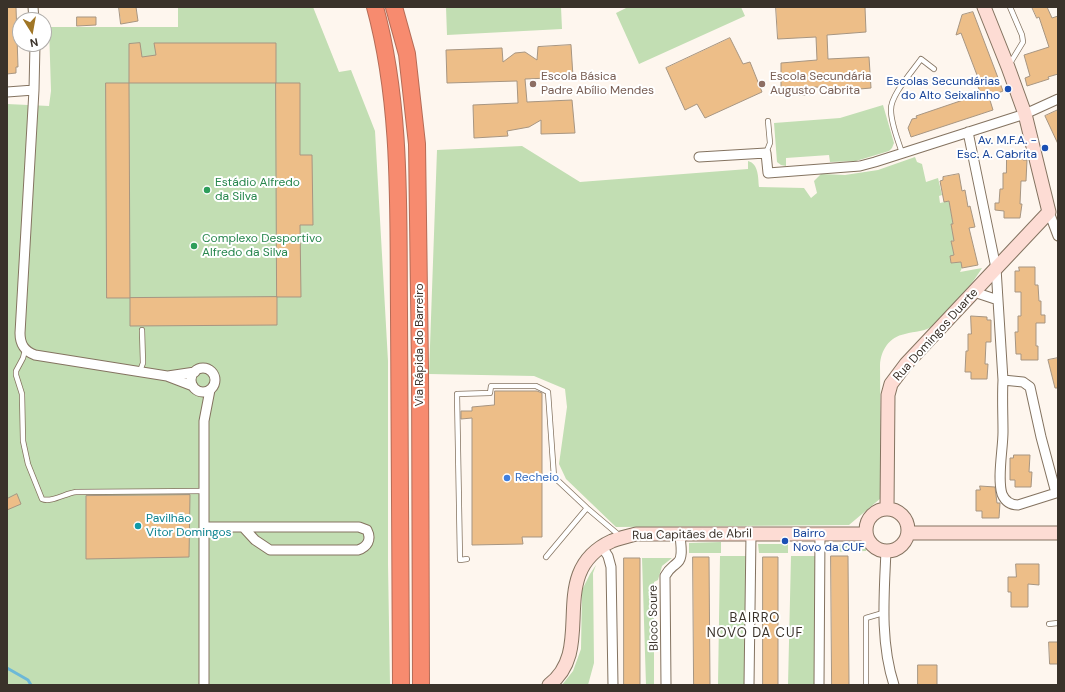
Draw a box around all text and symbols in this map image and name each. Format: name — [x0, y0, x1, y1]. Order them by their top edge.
north arrow — [12, 12, 52, 52]
text: N — [29, 35, 39, 50]
place label: Escola Básica Padre Abílio Mendes — [541, 70, 654, 98]
place label: Escola Secundária Augusto Cabrita — [770, 70, 871, 98]
place label: Escolas Secundárias do Alto Seixalinho — [886, 75, 1000, 103]
marker: Escola Básica Padre Abílio Mendes — [528, 79, 538, 89]
marker: Escola Secundária Augusto Cabrita — [757, 79, 767, 89]
marker: Escolas Secundárias do Alto Seixalinho — [1003, 84, 1013, 94]
place label: Av. M.F.A. - Esc. A. Cabrita — [957, 134, 1037, 162]
marker: Av. M.F.A. - Esc. A. Cabrita — [1040, 143, 1050, 153]
place label: Estádio Alfredo da Silva — [215, 176, 300, 204]
marker: Estádio Alfredo da Silva — [202, 185, 212, 195]
place label: Complexo Desportivo Alfredo da Silva — [202, 232, 322, 260]
marker: Complexo Desportivo Alfredo da Silva — [189, 241, 199, 251]
street label: Via Rápida do Barreiro — [413, 283, 427, 407]
street label: Rua Domingos Duarte — [891, 286, 981, 384]
place label: Recheio — [515, 471, 559, 485]
marker: Recheio — [502, 473, 512, 483]
place label: Pavilhão Vitor Domingos — [146, 512, 232, 540]
marker: Pavilhão Vitor Domingos — [133, 521, 143, 531]
street label: Rua Capitães de Abril — [632, 527, 752, 543]
place label: Bairro Novo da CUF — [793, 527, 865, 555]
marker: Bairro Novo da CUF — [780, 536, 790, 546]
street label: Bloco Soure — [646, 585, 662, 651]
district label: BAIRRO NOVO DA CUF — [707, 611, 803, 642]

